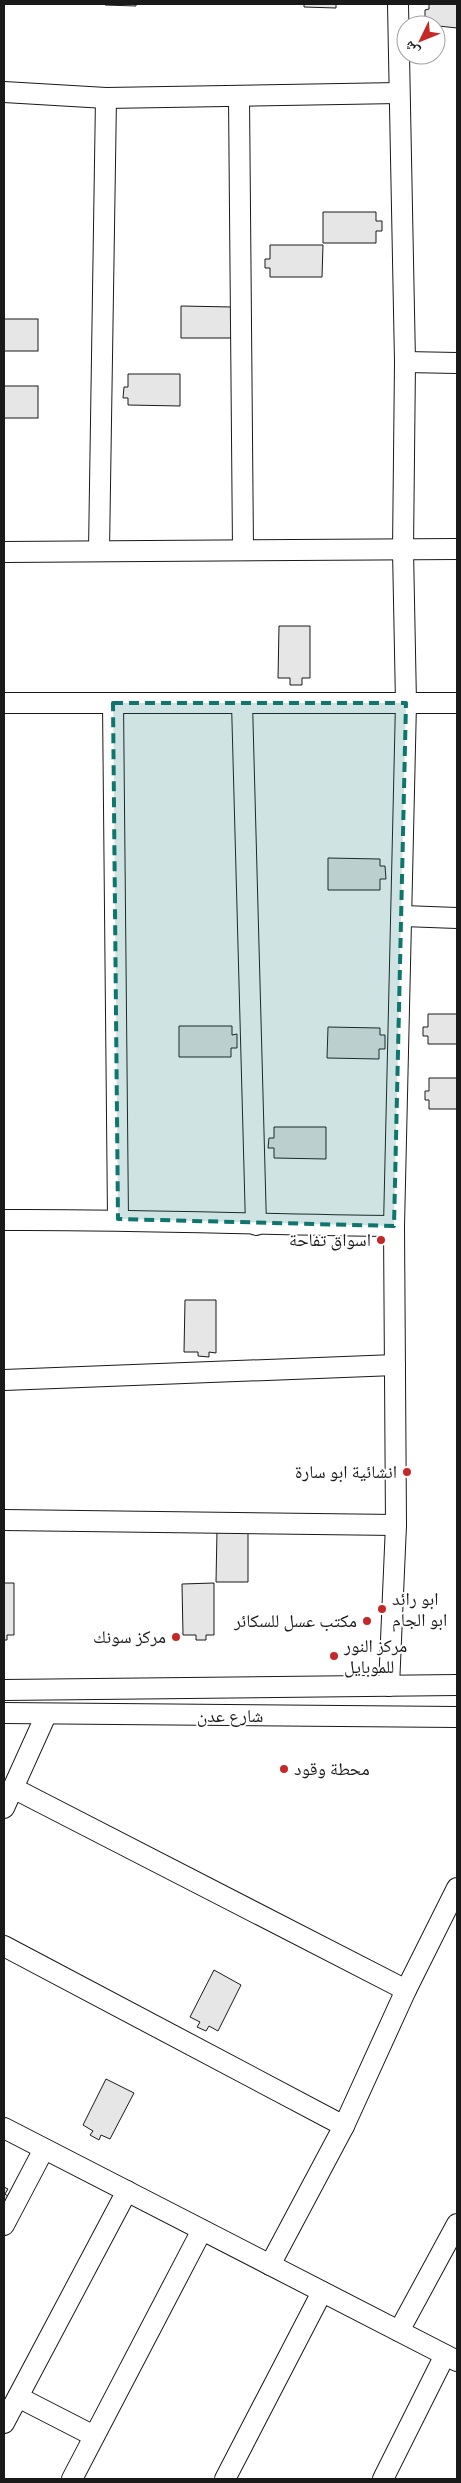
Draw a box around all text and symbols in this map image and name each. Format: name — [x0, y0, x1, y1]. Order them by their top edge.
north arrow — [396, 15, 446, 65]
text: ش — [399, 37, 424, 61]
place label: اسواق تفاحة — [289, 1227, 371, 1252]
marker: اسواق تفاحة — [375, 1234, 387, 1246]
place label: انشائية ابو سارة — [295, 1459, 397, 1484]
marker: انشائية ابو سارة — [401, 1466, 413, 1478]
place label: ابو رائد ابو الجام — [392, 1586, 447, 1632]
marker: ابو رائد ابو الجام — [376, 1603, 388, 1615]
place label: مكتب عسل للسكائر — [233, 1608, 357, 1633]
marker: مكتب عسل للسكائر — [361, 1615, 373, 1627]
place label: مركز سونك — [93, 1624, 166, 1649]
marker: مركز سونك — [170, 1631, 182, 1643]
place label: مركز النور للموبايل — [343, 1633, 407, 1679]
marker: مركز النور للموبايل — [328, 1650, 340, 1662]
street label: شارع عدن — [197, 1703, 263, 1728]
place label: محطة وقود — [294, 1756, 370, 1781]
marker: محطة وقود — [278, 1763, 290, 1775]

